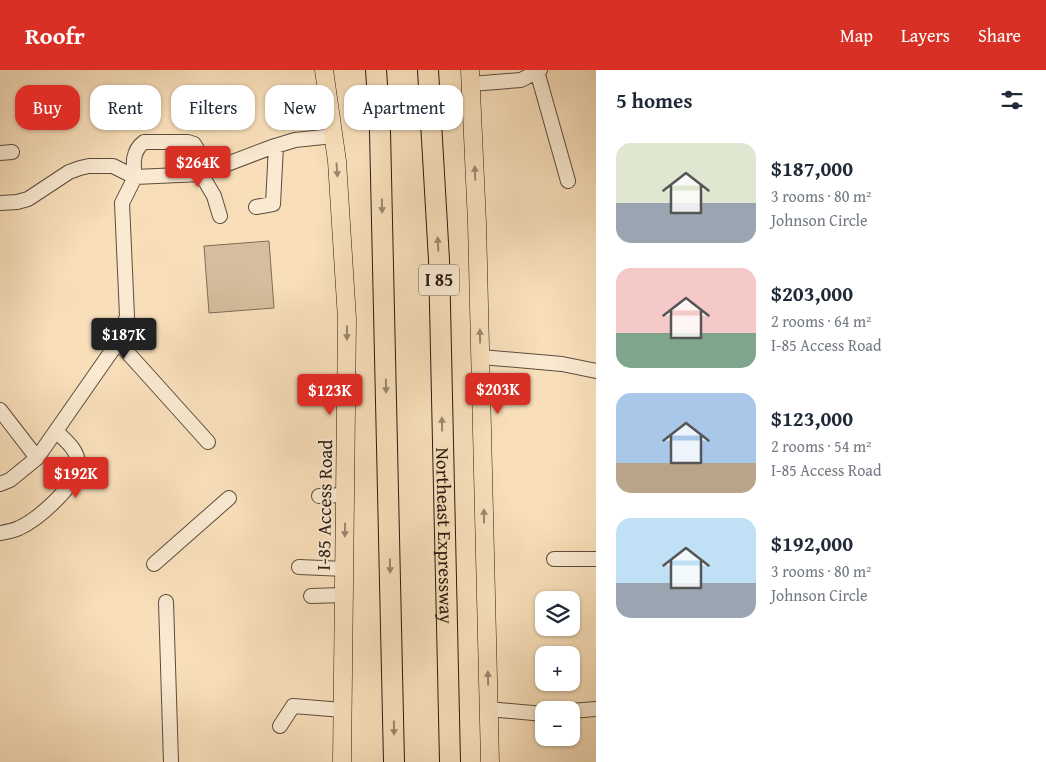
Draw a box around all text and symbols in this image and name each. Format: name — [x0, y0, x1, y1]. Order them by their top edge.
text: Roofr — [25, 18, 85, 53]
text: Map — [840, 22, 873, 49]
text: Layers — [901, 22, 950, 49]
text: Share — [978, 22, 1021, 49]
chip: Buy — [15, 85, 80, 130]
chip: Rent — [90, 85, 161, 130]
chip: Filters — [171, 85, 255, 130]
chip: New — [265, 85, 334, 130]
chip: Apartment — [344, 85, 463, 130]
text: 5 homes — [616, 85, 692, 116]
icon: filters — [998, 86, 1026, 114]
pin: $264K — [163, 146, 233, 188]
text: $264K — [176, 150, 220, 174]
text: $187,000 — [771, 153, 853, 184]
one-way arrow — [334, 163, 342, 179]
icon: home — [656, 163, 716, 223]
one-way arrow — [471, 165, 479, 181]
text: 3 rooms · 80 m² — [771, 184, 871, 208]
one-way arrow — [378, 198, 386, 214]
text: Johnson Circle — [771, 208, 868, 232]
one-way arrow — [433, 236, 441, 252]
road number: I 85 — [419, 264, 459, 296]
text: $203,000 — [771, 278, 853, 309]
icon: home — [656, 288, 716, 348]
text: 2 rooms · 64 m² — [771, 309, 871, 333]
pin: $187K — [89, 318, 159, 360]
text: $187K — [102, 322, 146, 346]
one-way arrow — [343, 325, 351, 341]
one-way arrow — [476, 328, 484, 344]
text: I-85 Access Road — [771, 333, 881, 357]
pin: $203K — [463, 372, 533, 415]
pin: $123K — [295, 374, 365, 416]
text: $203K — [476, 377, 520, 401]
text: $123K — [308, 378, 352, 402]
one-way arrow — [382, 378, 390, 394]
text: $123,000 — [771, 403, 853, 434]
icon: home — [656, 413, 716, 473]
one-way arrow — [438, 416, 446, 432]
text: 2 rooms · 54 m² — [771, 434, 871, 458]
street label: I-85 Access Road — [309, 438, 339, 571]
street label: Northeast Expressway — [429, 447, 461, 625]
pin: $192K — [41, 456, 111, 499]
text: I-85 Access Road — [771, 458, 881, 482]
text: $192K — [54, 461, 98, 485]
one-way arrow — [480, 508, 488, 524]
one-way arrow — [341, 522, 349, 538]
text: $192,000 — [771, 528, 853, 559]
icon: home — [656, 538, 716, 598]
one-way arrow — [386, 558, 394, 574]
text: 3 rooms · 80 m² — [771, 559, 871, 583]
text: Johnson Circle — [771, 583, 868, 607]
map controls — [535, 591, 580, 746]
button: layers — [535, 591, 580, 636]
button: + — [535, 646, 580, 691]
one-way arrow — [483, 670, 491, 686]
button: − — [535, 701, 580, 746]
one-way arrow — [390, 721, 398, 737]

